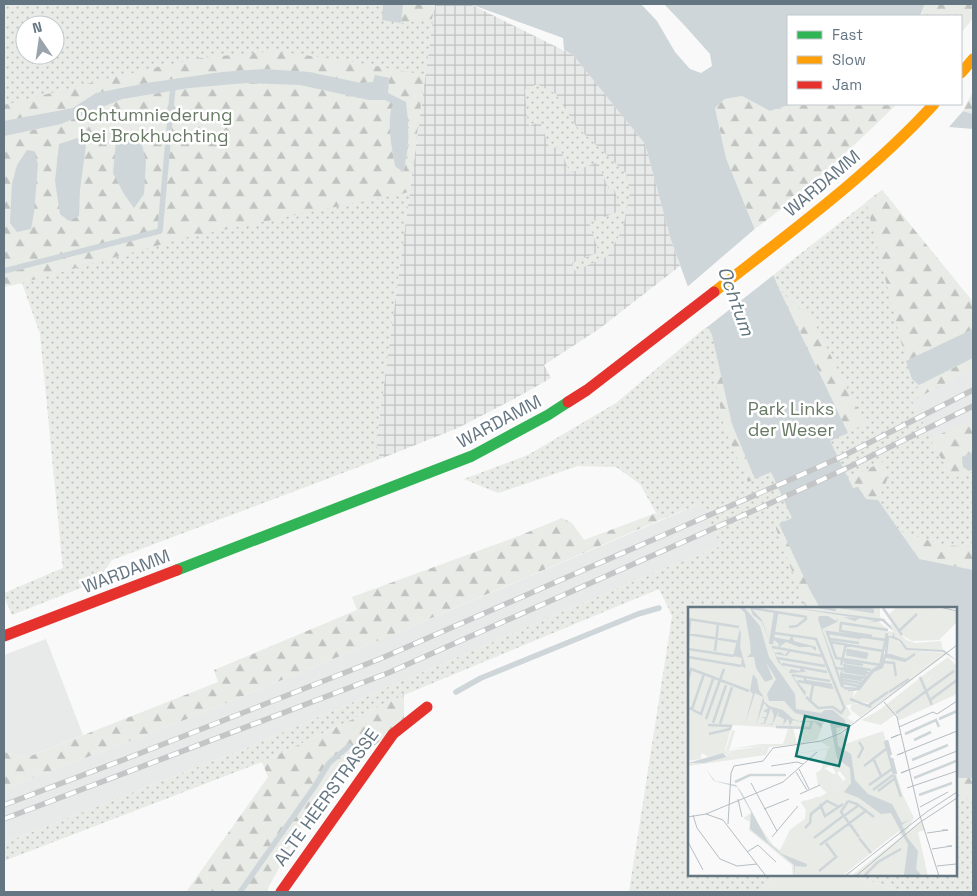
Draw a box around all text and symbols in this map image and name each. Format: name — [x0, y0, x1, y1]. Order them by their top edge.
north arrow — [15, 15, 65, 65]
legend — [787, 15, 962, 105]
text: N — [30, 18, 44, 37]
text: Fast — [832, 25, 863, 44]
text: Slow — [832, 50, 866, 69]
text: Jam — [832, 75, 862, 94]
park label: Ochtumniederung bei Brokhuchting — [75, 103, 233, 147]
street label: WARDAMM — [779, 145, 865, 221]
water label: Ochtum — [712, 263, 760, 340]
street label: WARDAMM — [453, 389, 545, 453]
park label: Park Links der Weser — [748, 397, 835, 441]
street label: WARDAMM — [79, 544, 173, 598]
inset map — [688, 607, 957, 876]
street label: ALTE HEERSTRASSE — [268, 724, 384, 870]

